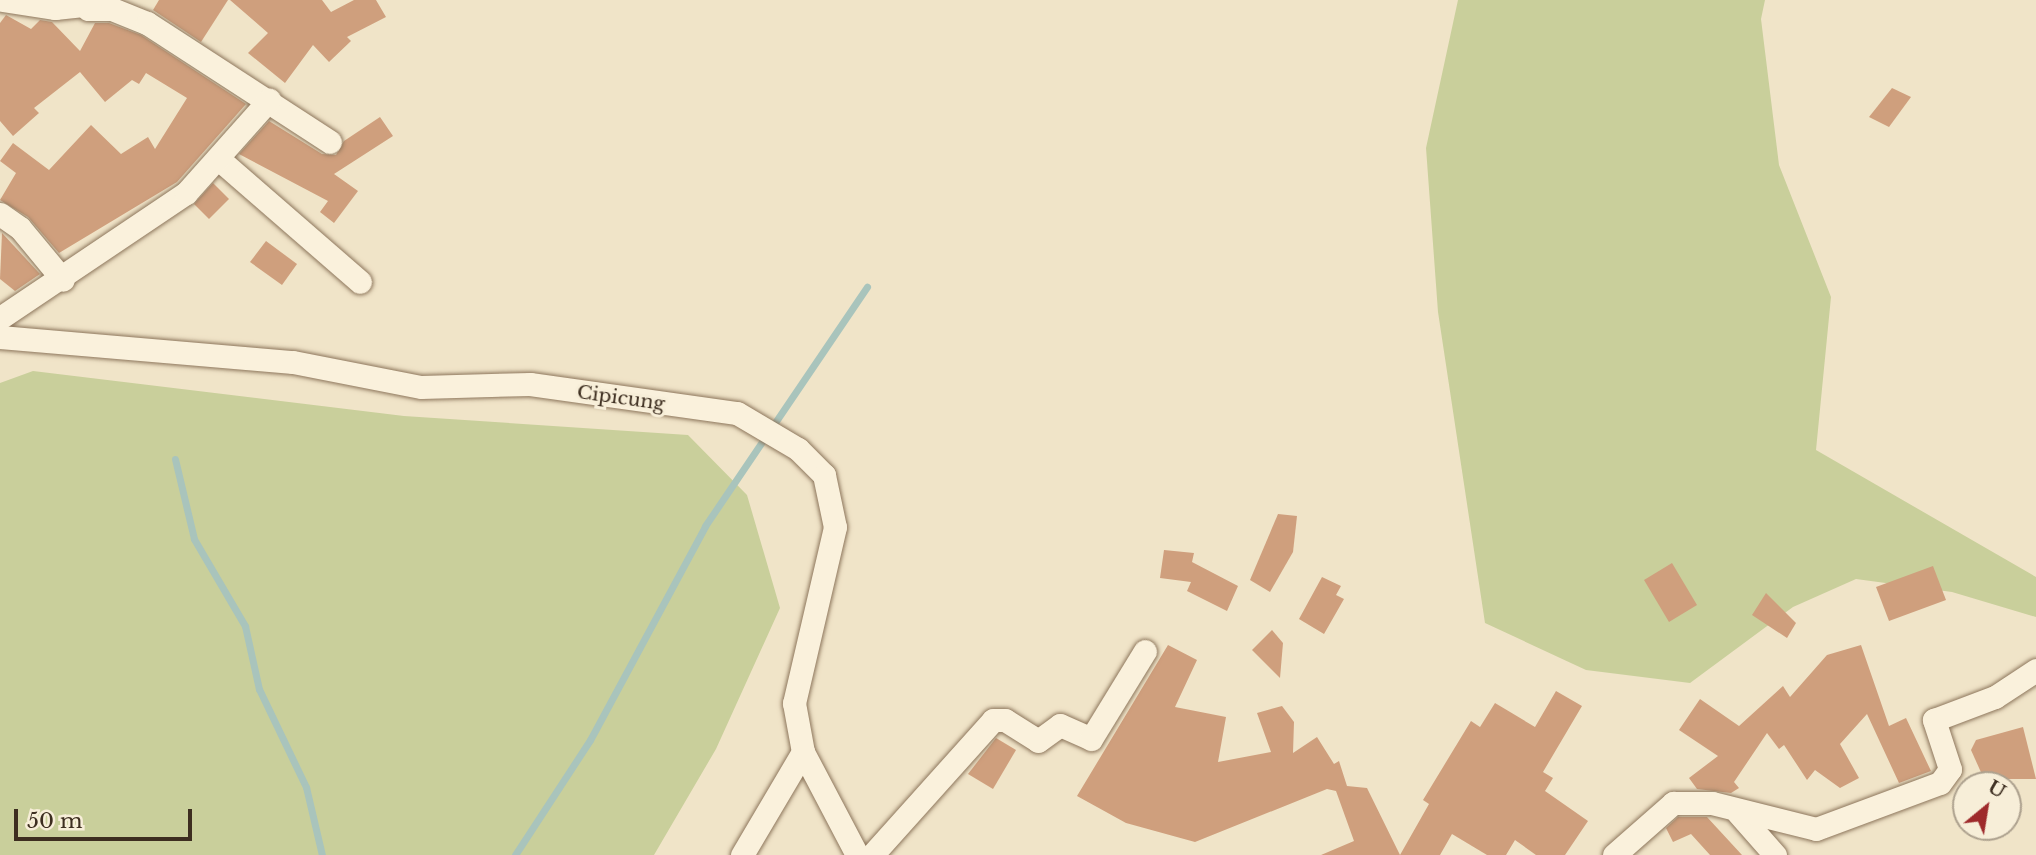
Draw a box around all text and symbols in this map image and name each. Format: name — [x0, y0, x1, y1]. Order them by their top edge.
street label: Cipicung — [576, 381, 666, 415]
north arrow — [1952, 771, 2022, 841]
text: U — [1984, 775, 2010, 803]
scale bar — [18, 796, 196, 840]
text: 50 m — [27, 808, 82, 834]

